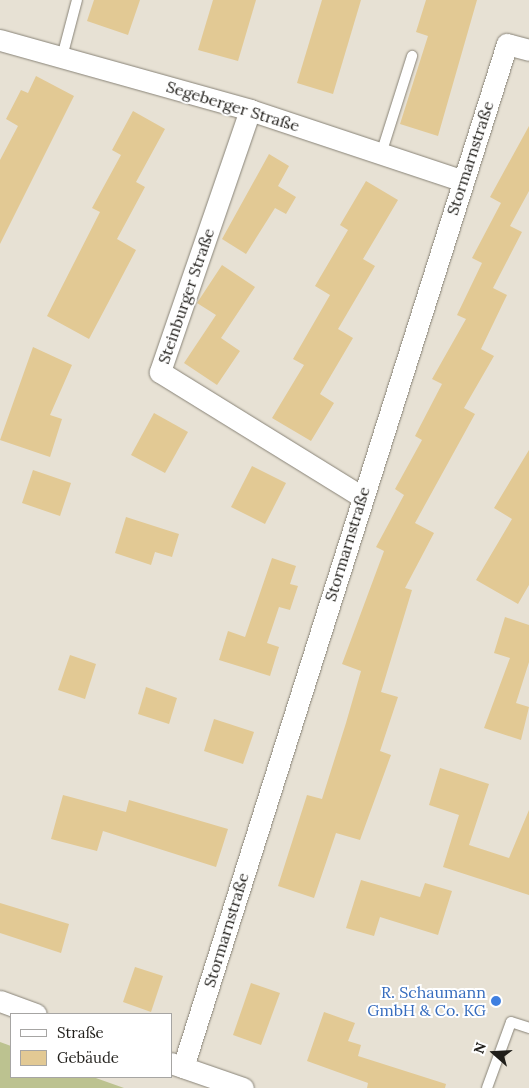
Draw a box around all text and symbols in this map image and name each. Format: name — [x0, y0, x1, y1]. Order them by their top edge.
street label: Segeberger Straße — [164, 77, 302, 135]
street label: Stormarnstraße — [442, 98, 498, 218]
street label: Steinburger Straße — [154, 226, 218, 366]
street label: Stormarnstraße — [320, 484, 374, 604]
street label: Stormarnstraße — [199, 870, 253, 990]
place label: R. Schaumann GmbH & Co. KG — [367, 982, 486, 1020]
marker: R. Schaumann GmbH & Co. KG — [490, 995, 502, 1007]
legend — [10, 1013, 172, 1078]
text: Straße — [57, 1023, 104, 1042]
north arrow — [469, 1028, 519, 1078]
text: N — [470, 1040, 490, 1056]
text: Gebäude — [57, 1048, 119, 1067]

